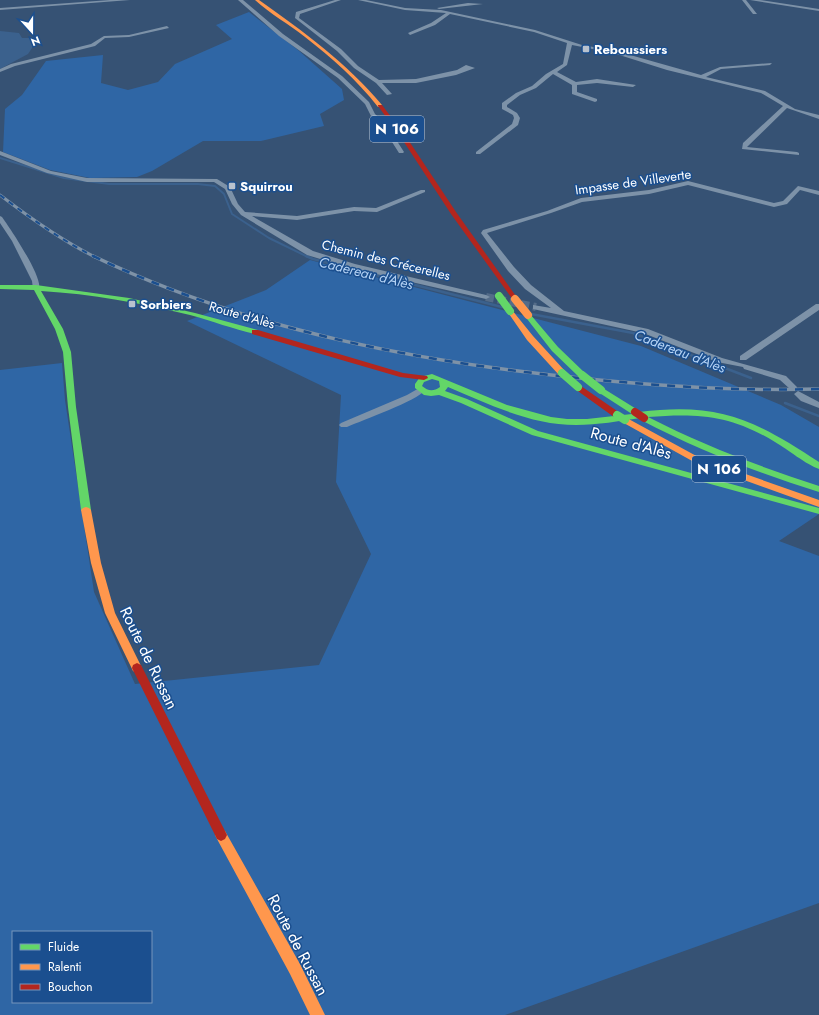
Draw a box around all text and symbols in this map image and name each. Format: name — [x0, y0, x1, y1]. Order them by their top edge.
north arrow — [12, 12, 52, 52]
text: N — [29, 32, 43, 50]
place label: Reboussiers — [594, 40, 667, 59]
marker: Reboussiers — [581, 44, 591, 54]
road number: N 106 — [370, 116, 424, 142]
street label: Impasse de Villeverte — [574, 164, 693, 200]
place label: Squirrou — [240, 177, 293, 196]
marker: Squirrou — [227, 181, 237, 191]
street label: Chemin des Crécerelles — [320, 235, 452, 285]
water label: Cadereau d'Alès — [317, 252, 416, 294]
place label: Sorbiers — [140, 295, 192, 314]
street label: Route d'Alès — [207, 297, 277, 333]
marker: Sorbiers — [127, 299, 137, 309]
water label: Cadereau d'Alès — [631, 324, 729, 378]
street label: Route d'Alès — [588, 421, 674, 465]
road number: N 106 — [692, 456, 746, 482]
street label: Route de Russan — [114, 603, 184, 713]
street label: Route de Russan — [262, 890, 334, 1000]
legend — [12, 931, 152, 1003]
text: Fluide — [48, 938, 79, 956]
text: Ralenti — [48, 958, 82, 976]
text: Bouchon — [48, 978, 92, 996]

